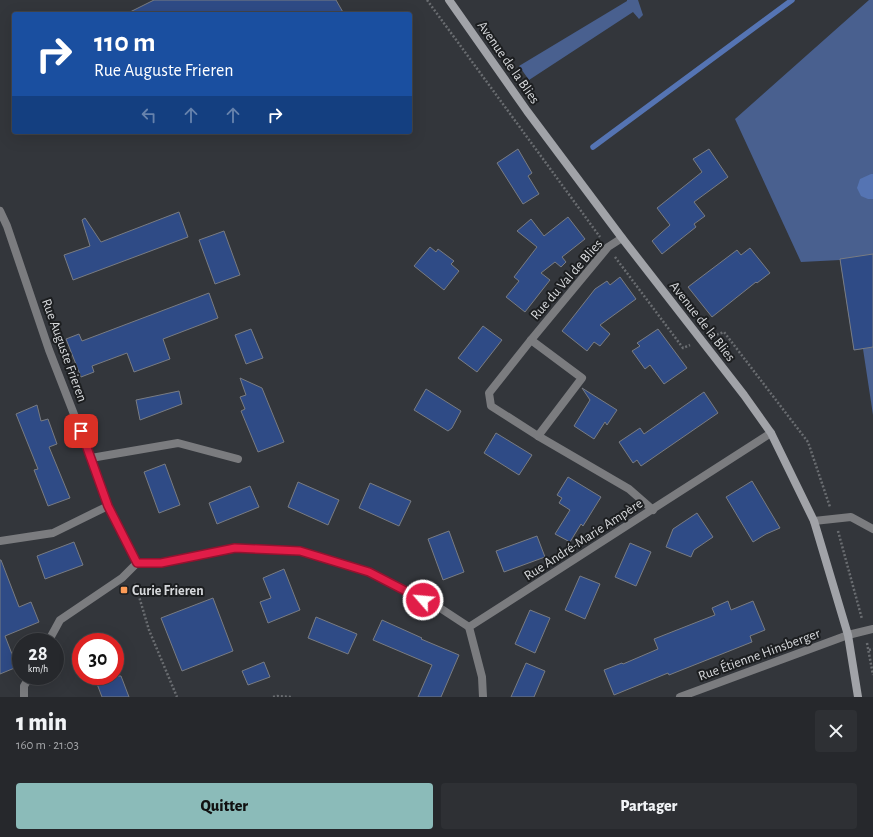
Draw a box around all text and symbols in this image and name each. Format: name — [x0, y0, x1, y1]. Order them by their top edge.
street label: Avenue de la Blies — [475, 19, 542, 106]
icon: right — [28, 28, 80, 80]
text: 110 m — [94, 29, 156, 57]
text: Rue Auguste Frieren — [94, 62, 234, 80]
icon: left — [138, 104, 160, 126]
icon: ahead — [180, 104, 202, 126]
icon: ahead — [222, 104, 244, 126]
icon: right — [264, 104, 286, 126]
street label: Rue du Val de Blies — [528, 237, 605, 323]
street label: Avenue de la Blies — [667, 279, 738, 364]
street label: Rue Auguste Frieren — [39, 297, 89, 404]
pin — [64, 414, 98, 448]
icon: arrive — [70, 420, 92, 442]
street label: Rue André-Marie Ampère — [522, 496, 645, 583]
position arrow — [402, 579, 444, 621]
place label: Curie Frieren — [132, 584, 204, 598]
marker: Curie Frieren — [119, 585, 129, 595]
street label: Rue Étienne Hinsberger — [696, 623, 823, 684]
speed limit sign: 30 — [72, 633, 124, 685]
text: 28 — [28, 644, 48, 664]
text: km/h — [28, 664, 48, 674]
button: close — [815, 710, 857, 752]
text: 1 min — [16, 711, 67, 735]
text: 160 m · 21:03 — [16, 739, 79, 752]
button: Quitter — [16, 783, 433, 829]
button: Partager — [441, 783, 857, 829]

